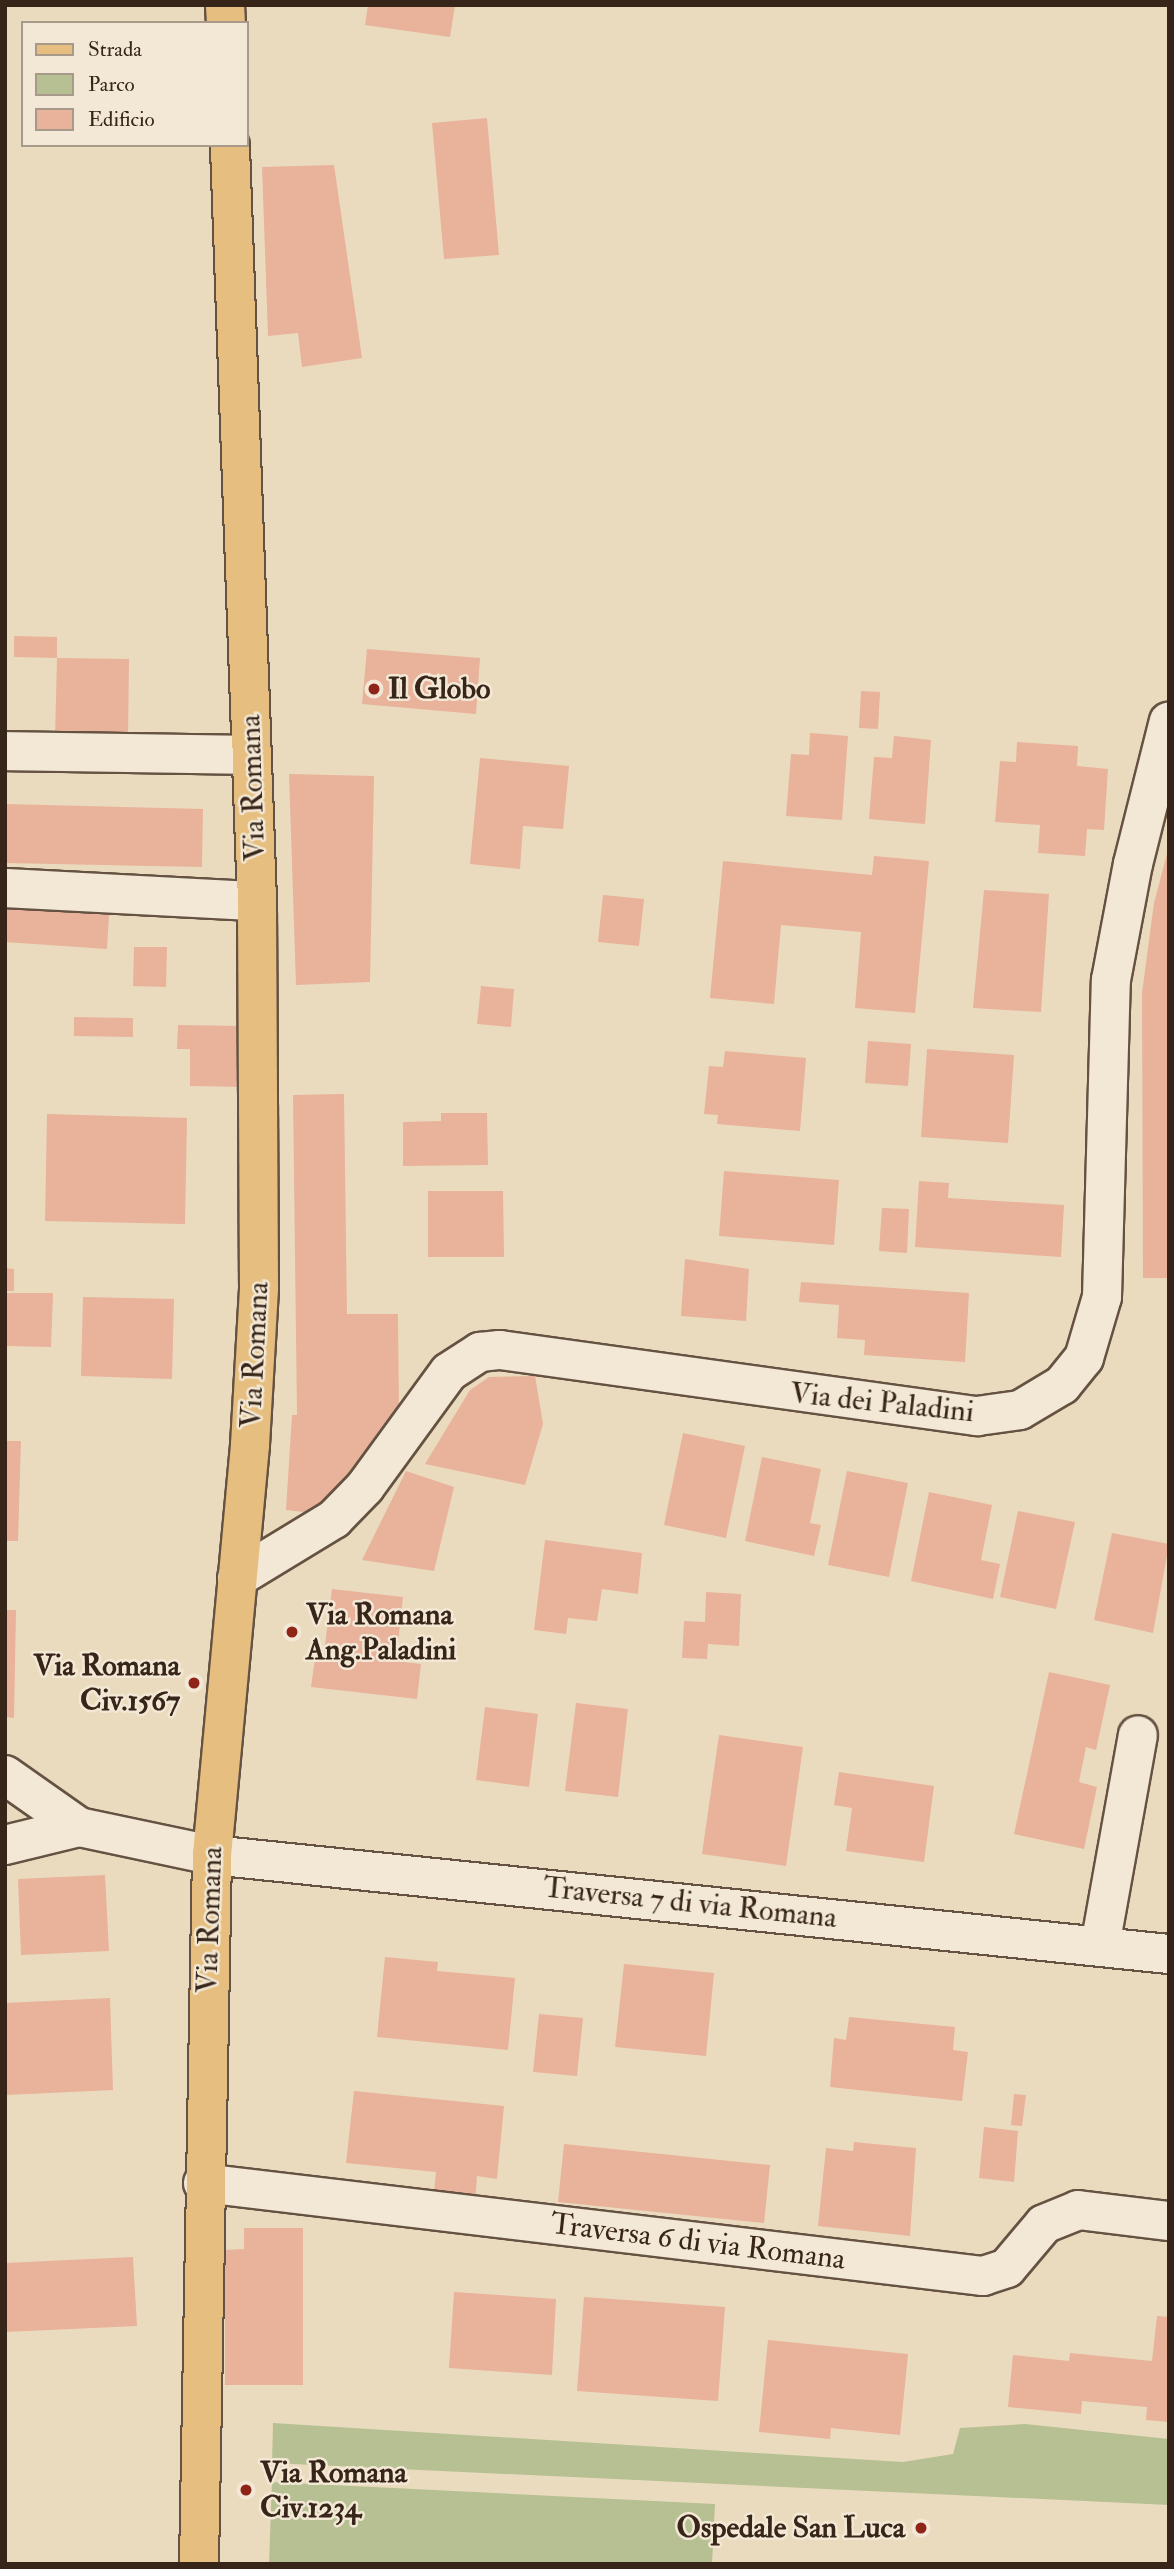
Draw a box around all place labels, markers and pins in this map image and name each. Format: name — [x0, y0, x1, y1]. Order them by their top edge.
place label: Il Globo — [388, 671, 490, 707]
marker: Il Globo — [366, 681, 382, 697]
place label: Via Romana Ang.Paladini — [306, 1597, 456, 1668]
marker: Via Romana Ang.Paladini — [284, 1624, 300, 1640]
place label: Via Romana Civ.1567 — [33, 1648, 180, 1718]
marker: Via Romana Civ.1567 — [186, 1675, 202, 1691]
place label: Via Romana Civ.1234 — [260, 2455, 407, 2526]
marker: Via Romana Civ.1234 — [238, 2482, 254, 2498]
place label: Ospedale San Luca — [677, 2510, 905, 2546]
marker: Ospedale San Luca — [911, 2518, 931, 2538]

